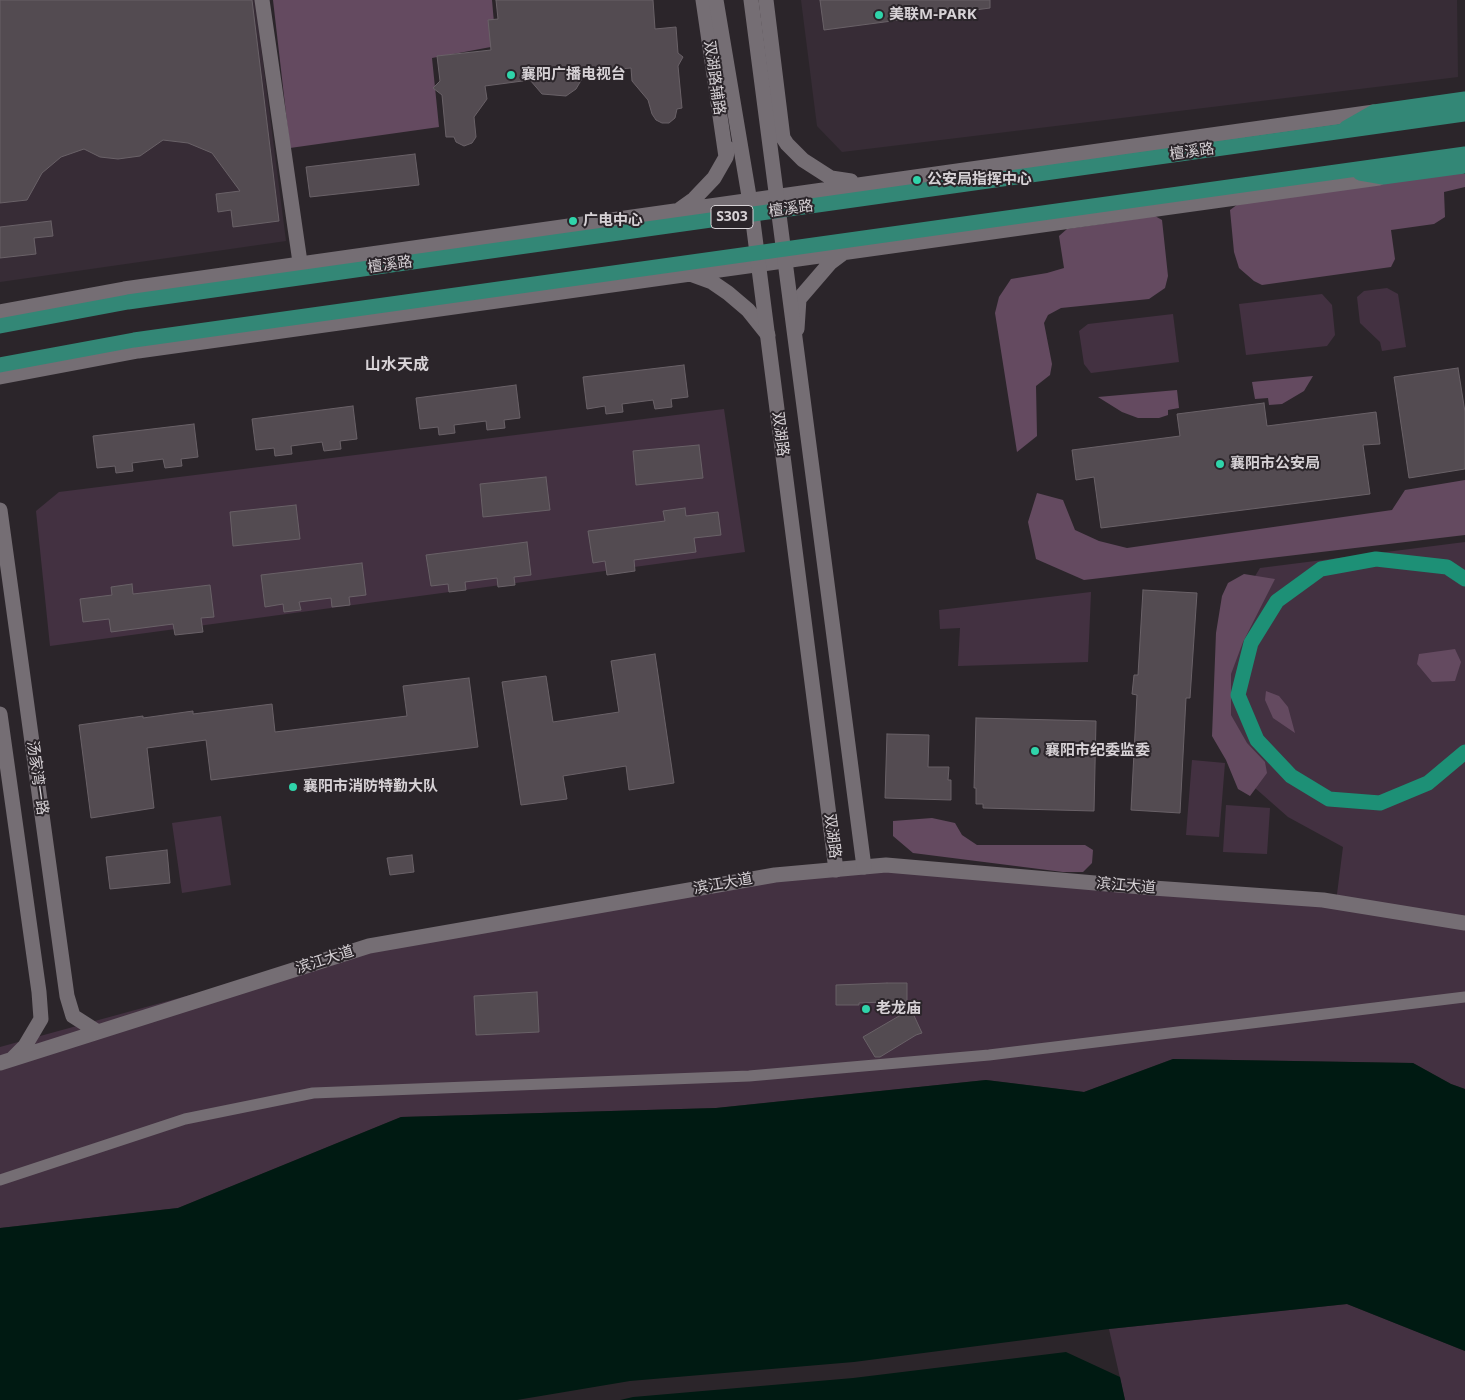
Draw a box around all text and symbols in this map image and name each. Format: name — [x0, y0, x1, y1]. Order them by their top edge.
place label: 美联M-PARK — [889, 6, 977, 24]
marker: 美联M-PARK — [873, 9, 885, 21]
street label: 双湖路辅路 — [700, 40, 728, 116]
place label: 襄阳广播电视台 — [521, 66, 626, 84]
marker: 襄阳广播电视台 — [505, 69, 517, 81]
street label: 檀溪路 — [1168, 140, 1216, 164]
place label: 公安局指挥中心 — [927, 171, 1032, 189]
marker: 公安局指挥中心 — [911, 174, 923, 186]
street label: 檀溪路 — [767, 197, 815, 221]
road number: S303 — [711, 206, 753, 228]
place label: 广电中心 — [583, 212, 643, 230]
marker: 广电中心 — [567, 215, 579, 227]
street label: 檀溪路 — [366, 253, 414, 277]
district label: 山水天成 — [365, 355, 429, 375]
street label: 双湖路 — [768, 411, 792, 457]
place label: 襄阳市公安局 — [1230, 455, 1320, 473]
marker: 襄阳市公安局 — [1214, 458, 1226, 470]
street label: 汤家湾一路 — [23, 740, 51, 816]
place label: 襄阳市纪委监委 — [1045, 742, 1150, 760]
marker: 襄阳市纪委监委 — [1029, 745, 1041, 757]
place label: 襄阳市消防特勤大队 — [303, 778, 438, 796]
marker: 襄阳市消防特勤大队 — [287, 781, 299, 793]
street label: 双湖路 — [820, 813, 844, 859]
street label: 滨江大道 — [692, 870, 754, 898]
street label: 滨江大道 — [1095, 874, 1157, 898]
street label: 滨江大道 — [294, 942, 356, 978]
place label: 老龙庙 — [876, 1000, 921, 1018]
marker: 老龙庙 — [860, 1003, 872, 1015]

